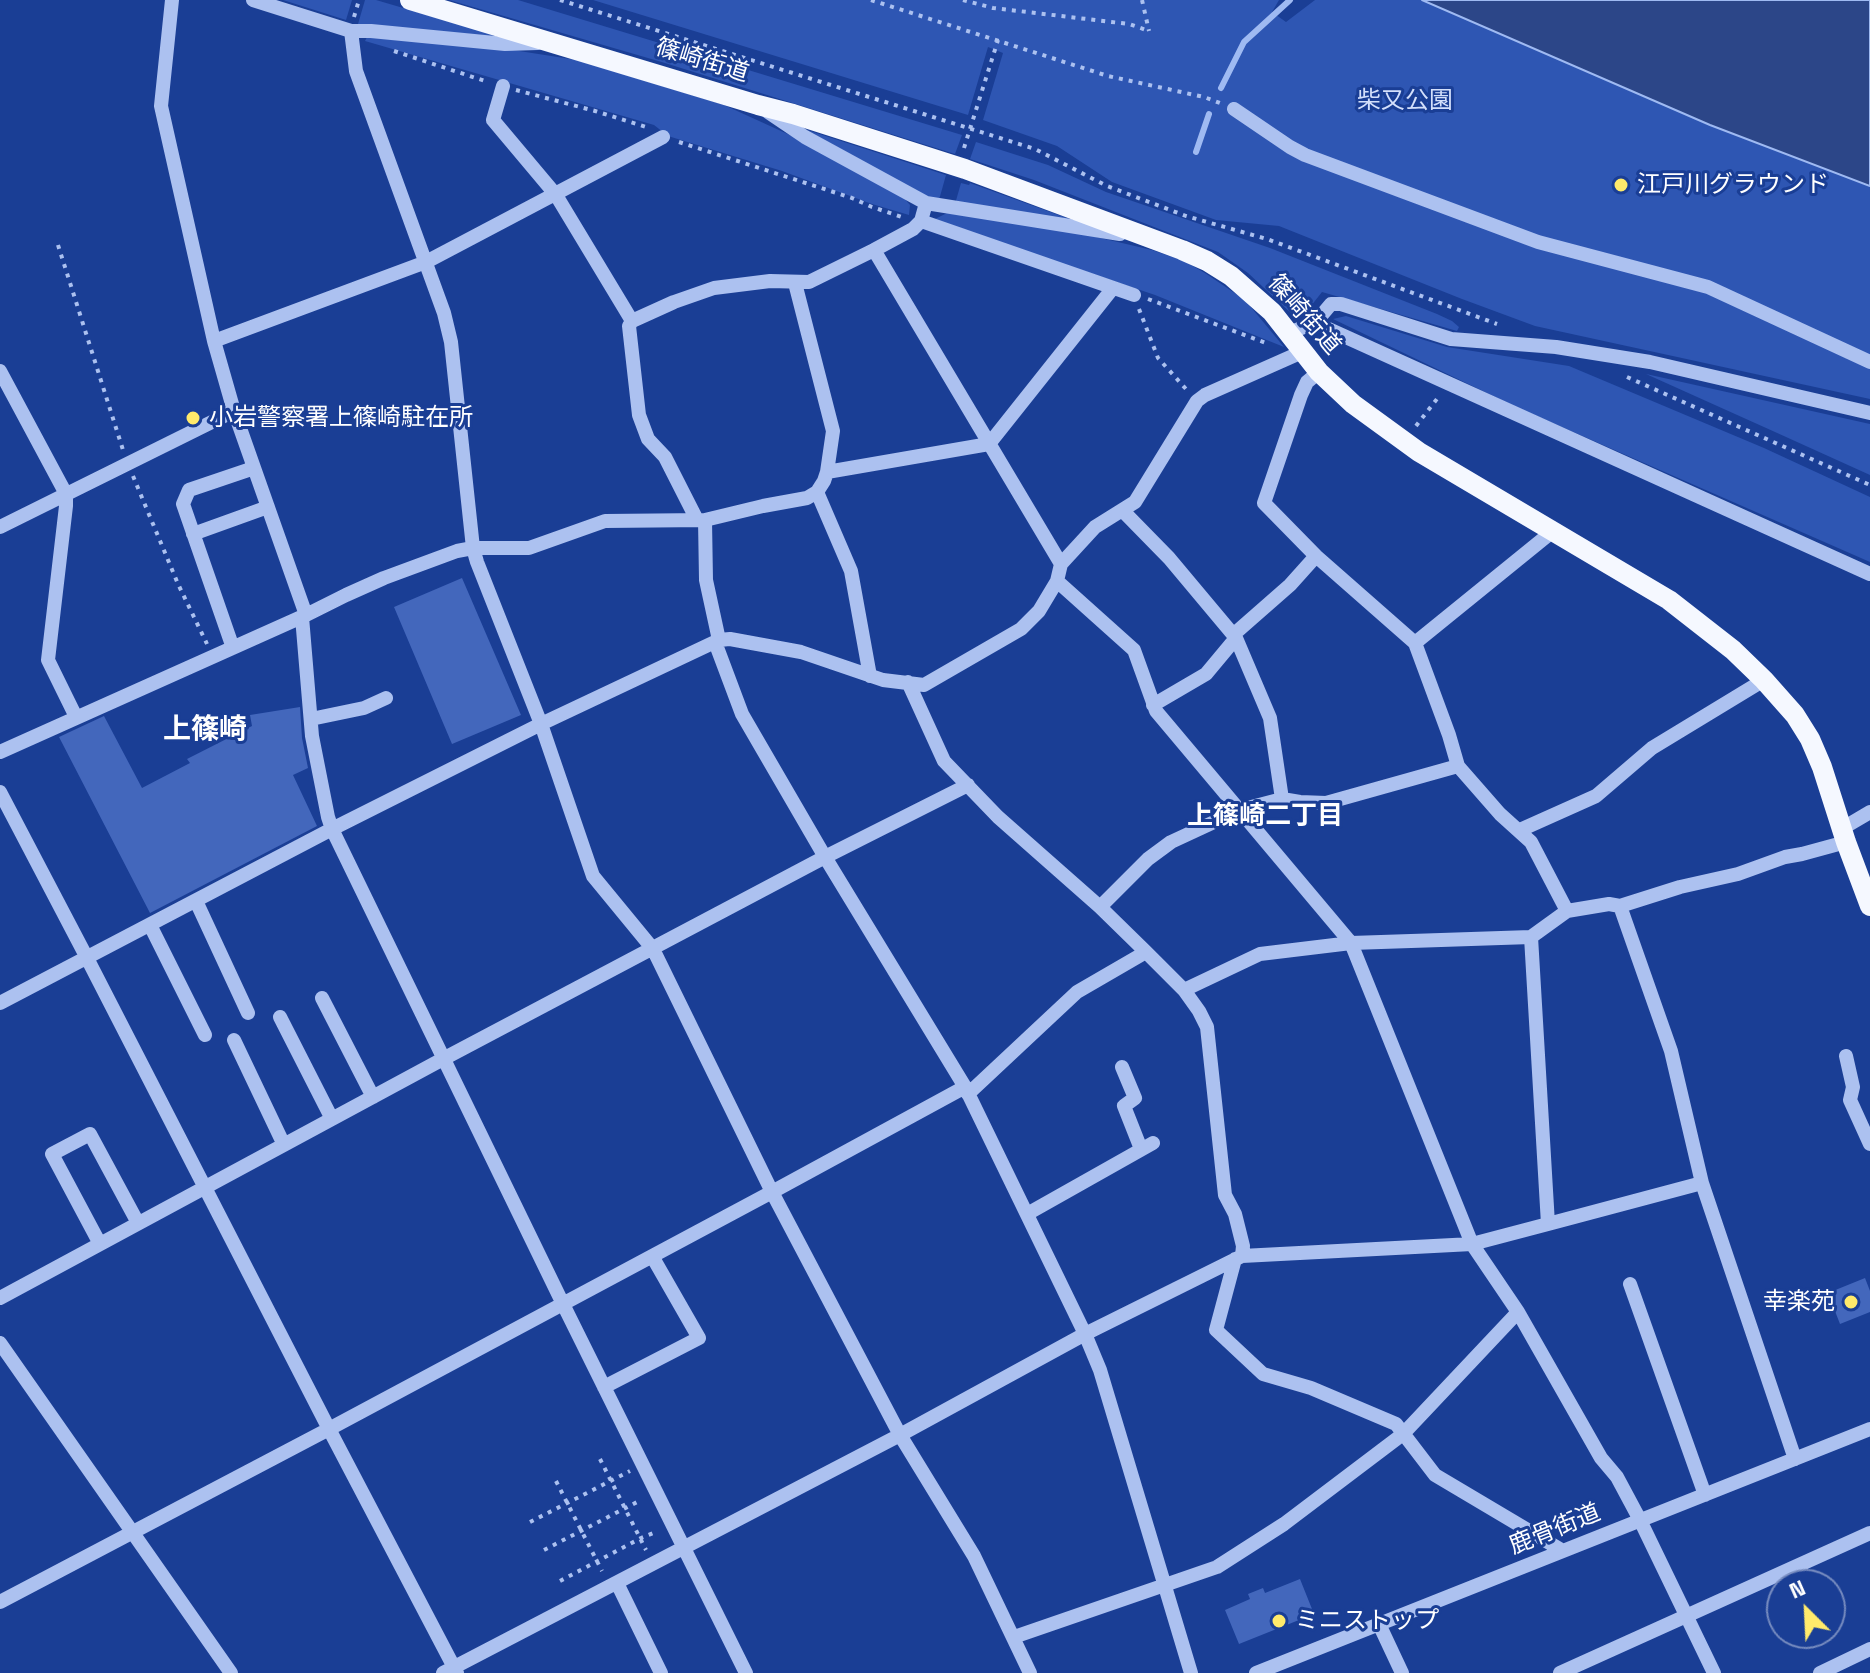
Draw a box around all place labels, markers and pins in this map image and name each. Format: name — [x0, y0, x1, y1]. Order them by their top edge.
place label: 江戸川グラウンド — [1637, 171, 1829, 199]
marker: 江戸川グラウンド — [1612, 176, 1630, 194]
place label: 小岩警察署上篠崎駐在所 — [209, 404, 473, 432]
marker: 小岩警察署上篠崎駐在所 — [184, 409, 202, 427]
place label: 幸楽苑 — [1763, 1288, 1835, 1316]
marker: 幸楽苑 — [1842, 1293, 1860, 1311]
place label: ミニストップ — [1295, 1607, 1439, 1635]
marker: ミニストップ — [1270, 1612, 1288, 1630]

